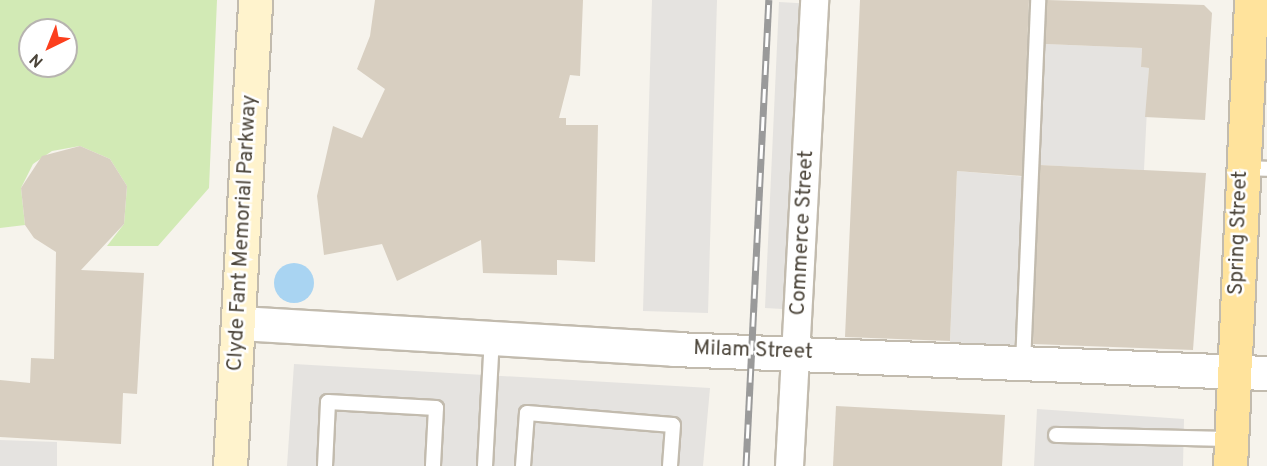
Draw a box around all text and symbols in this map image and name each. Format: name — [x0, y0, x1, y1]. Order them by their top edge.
north arrow — [18, 18, 78, 78]
text: N — [26, 48, 48, 71]
street label: Clyde Fant Memorial Parkway — [223, 94, 263, 372]
street label: Commerce Street — [786, 150, 820, 316]
street label: Spring Street — [1224, 170, 1254, 296]
street label: Milam Street — [693, 336, 813, 366]

